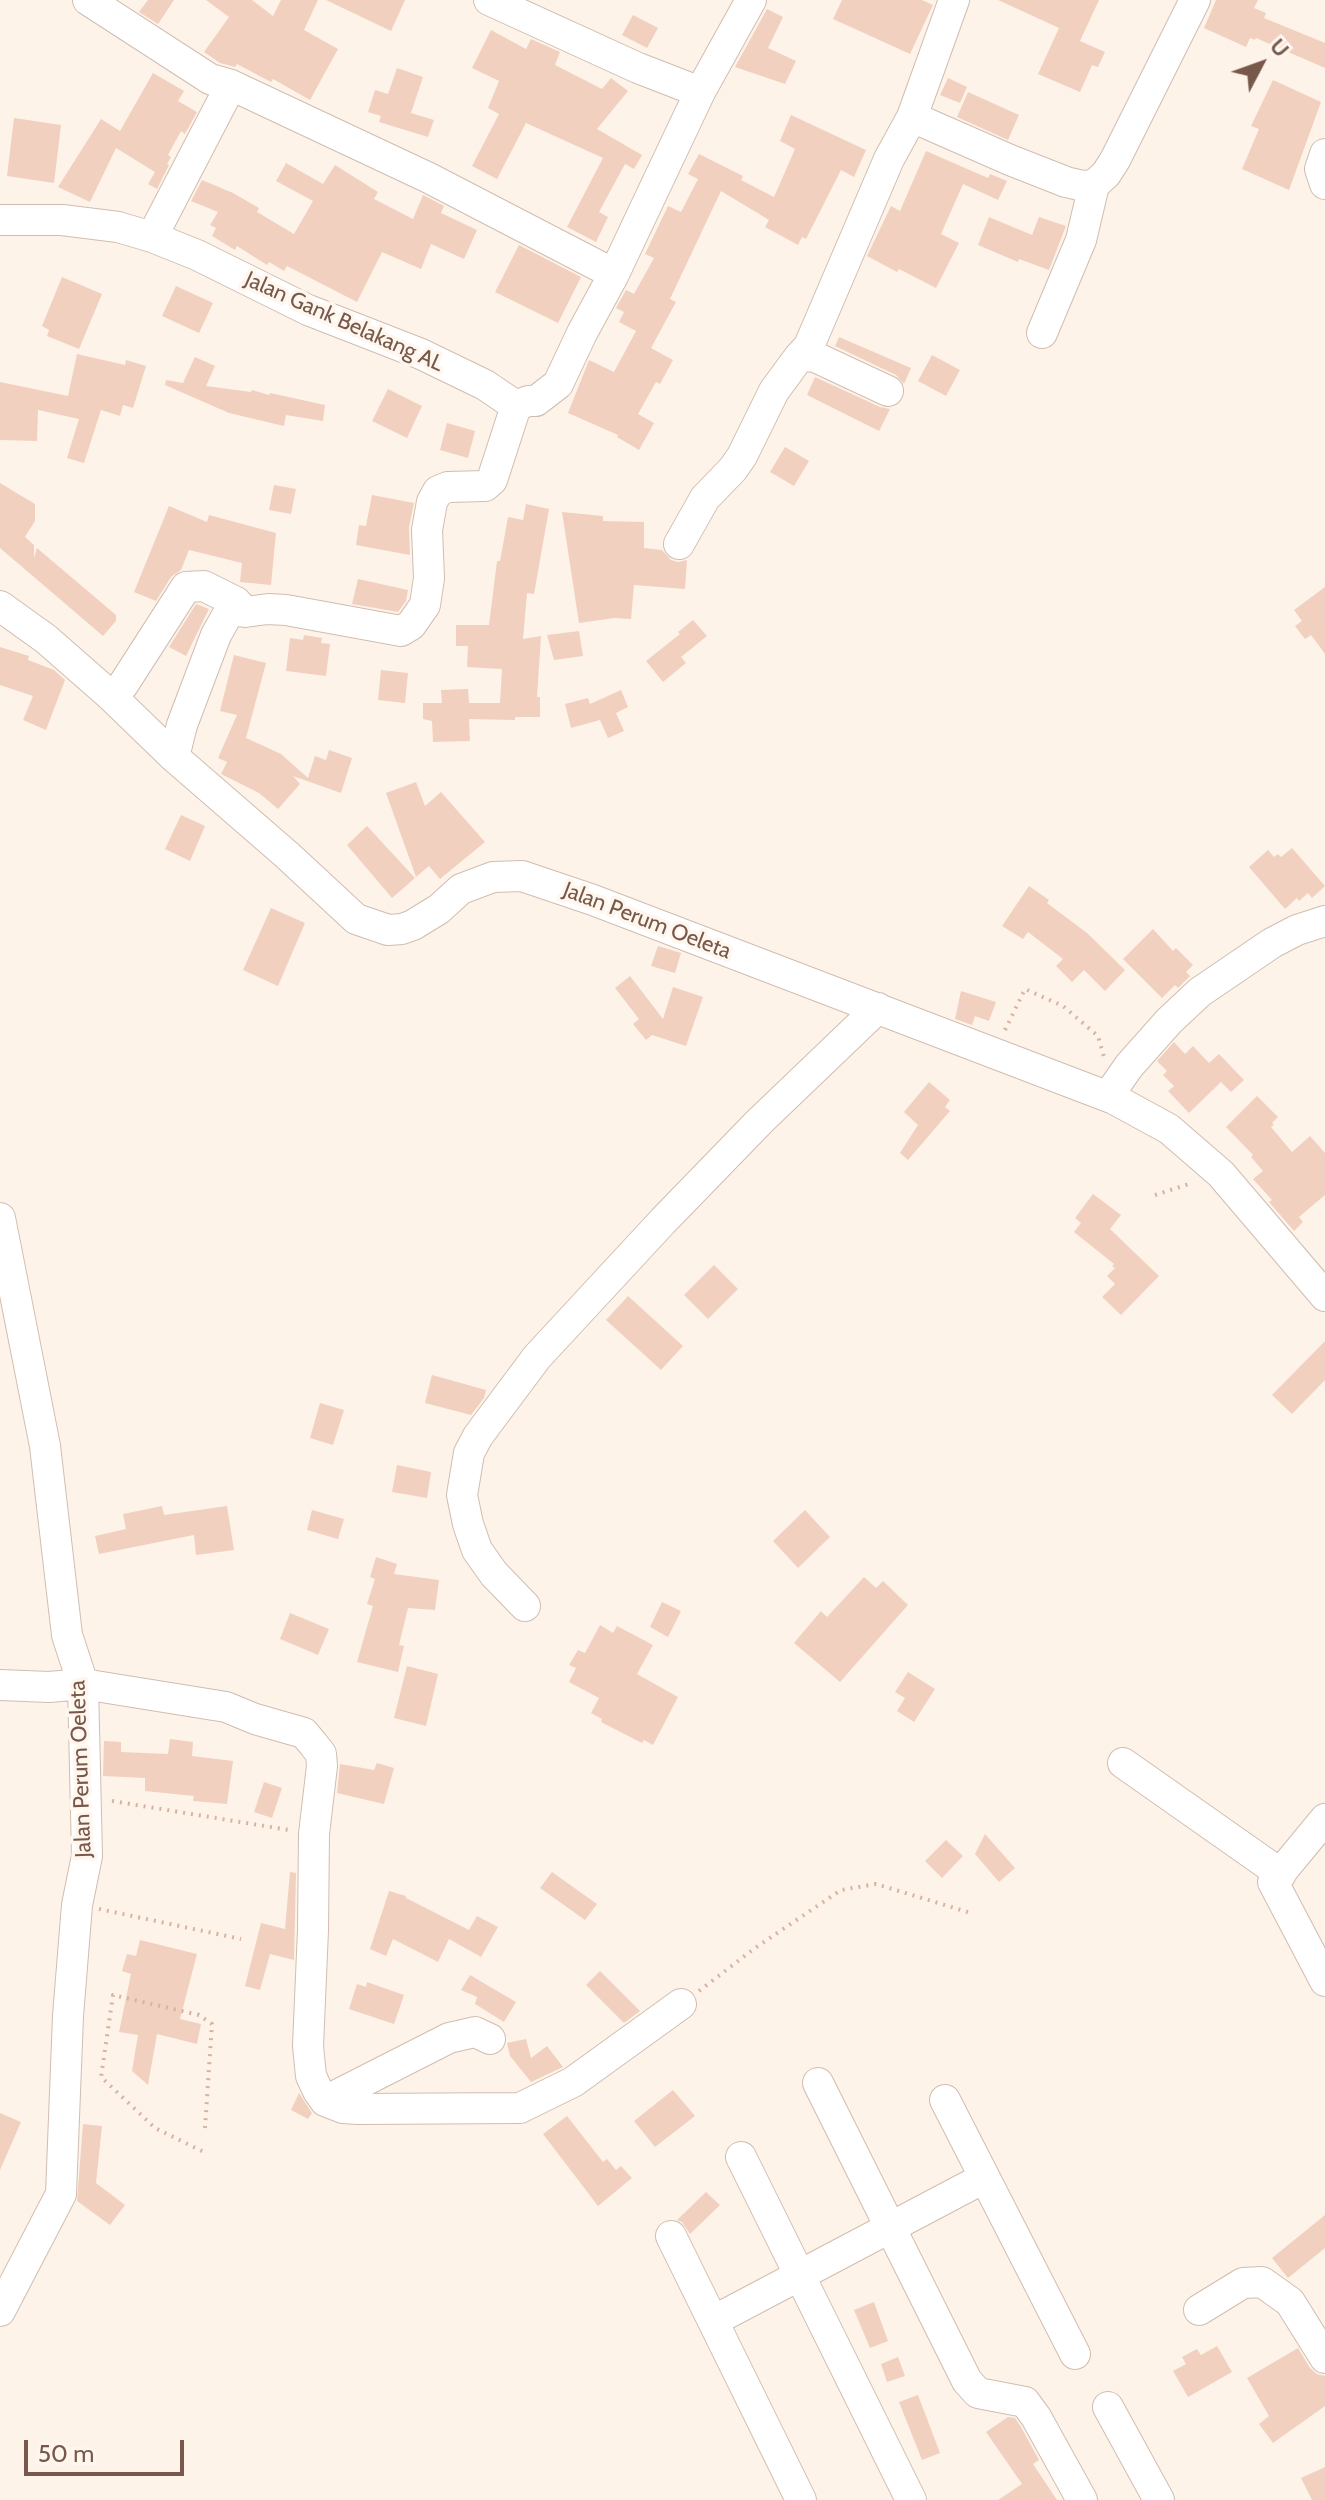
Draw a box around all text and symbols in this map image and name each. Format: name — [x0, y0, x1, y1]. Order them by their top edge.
north arrow — [1221, 24, 1301, 104]
text: U — [1264, 33, 1295, 63]
street label: Jalan Gank Belakang AL — [241, 266, 447, 378]
street label: Jalan Perum Oeleta — [559, 877, 735, 965]
street label: Jalan Perum Oeleta — [65, 1680, 97, 1858]
scale bar — [28, 2424, 188, 2474]
text: 50 m — [38, 2439, 94, 2468]

